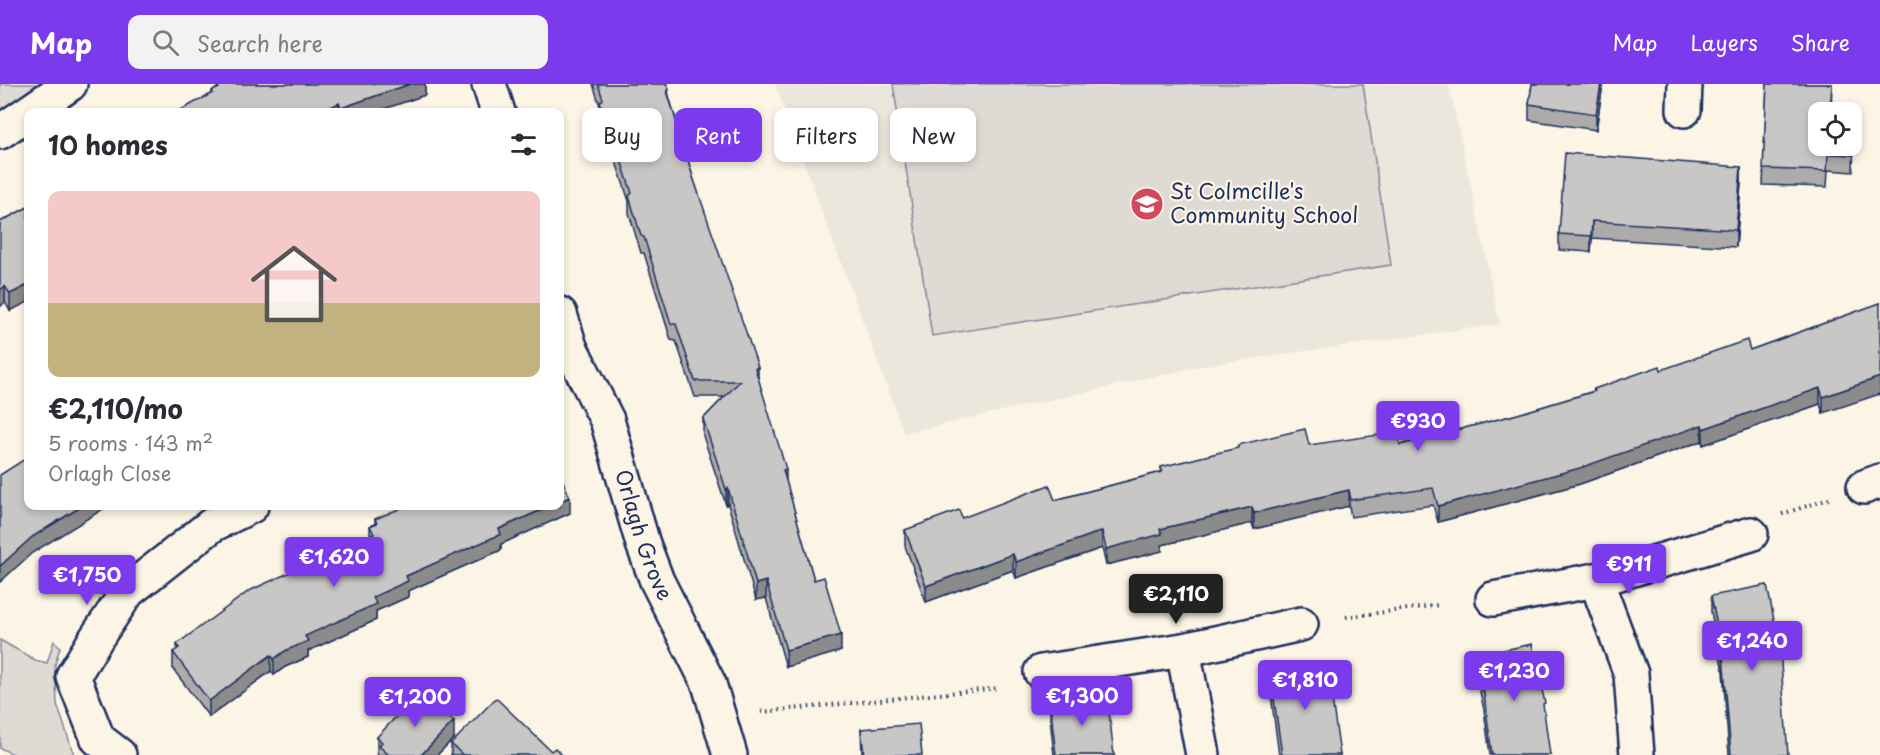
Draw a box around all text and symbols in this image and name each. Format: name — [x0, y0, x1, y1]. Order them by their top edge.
search box — [128, 15, 548, 69]
text: Map — [30, 21, 92, 64]
icon: search — [149, 26, 182, 59]
text: Search here — [197, 26, 323, 59]
text: Map — [1613, 26, 1657, 58]
text: Layers — [1690, 26, 1758, 58]
text: Share — [1791, 26, 1850, 58]
map controls — [1808, 102, 1862, 156]
button: locate — [1808, 102, 1862, 156]
chip: Buy — [582, 108, 662, 162]
chip: Rent — [674, 108, 762, 162]
chip: Filters — [774, 108, 878, 162]
chip: New — [890, 108, 976, 162]
text: 10 homes — [48, 125, 168, 164]
icon: filters — [507, 128, 540, 161]
place label: St Colmcille's Community School — [1170, 174, 1358, 230]
school or university icon: St Colmcille's Community School — [1129, 186, 1165, 222]
icon: home — [240, 230, 348, 338]
text: €2,110/mo — [48, 389, 183, 428]
pin: €930 — [1382, 401, 1454, 452]
text: €930 — [1390, 405, 1446, 435]
text: 5 rooms · 143 m² — [48, 428, 213, 458]
text: Orlagh Close — [48, 458, 171, 488]
street label: Orlagh Grove — [608, 465, 682, 605]
pin: €1,620 — [285, 537, 383, 588]
text: €1,620 — [299, 541, 369, 571]
pin: €911 — [1593, 544, 1665, 595]
text: €911 — [1606, 548, 1652, 578]
pin: €1,750 — [38, 555, 136, 606]
text: €1,750 — [53, 559, 121, 589]
pin: €2,110 — [1127, 574, 1225, 625]
text: €2,110 — [1143, 578, 1209, 608]
pin: €1,240 — [1703, 621, 1801, 672]
text: €1,240 — [1716, 625, 1788, 655]
pin: €1,230 — [1465, 651, 1563, 702]
text: €1,230 — [1478, 655, 1550, 685]
pin: €1,810 — [1256, 660, 1354, 711]
text: €1,810 — [1272, 664, 1338, 694]
pin: €1,300 — [1033, 676, 1131, 727]
pin: €1,200 — [366, 677, 464, 728]
text: €1,300 — [1045, 680, 1119, 710]
text: €1,200 — [379, 681, 451, 711]

